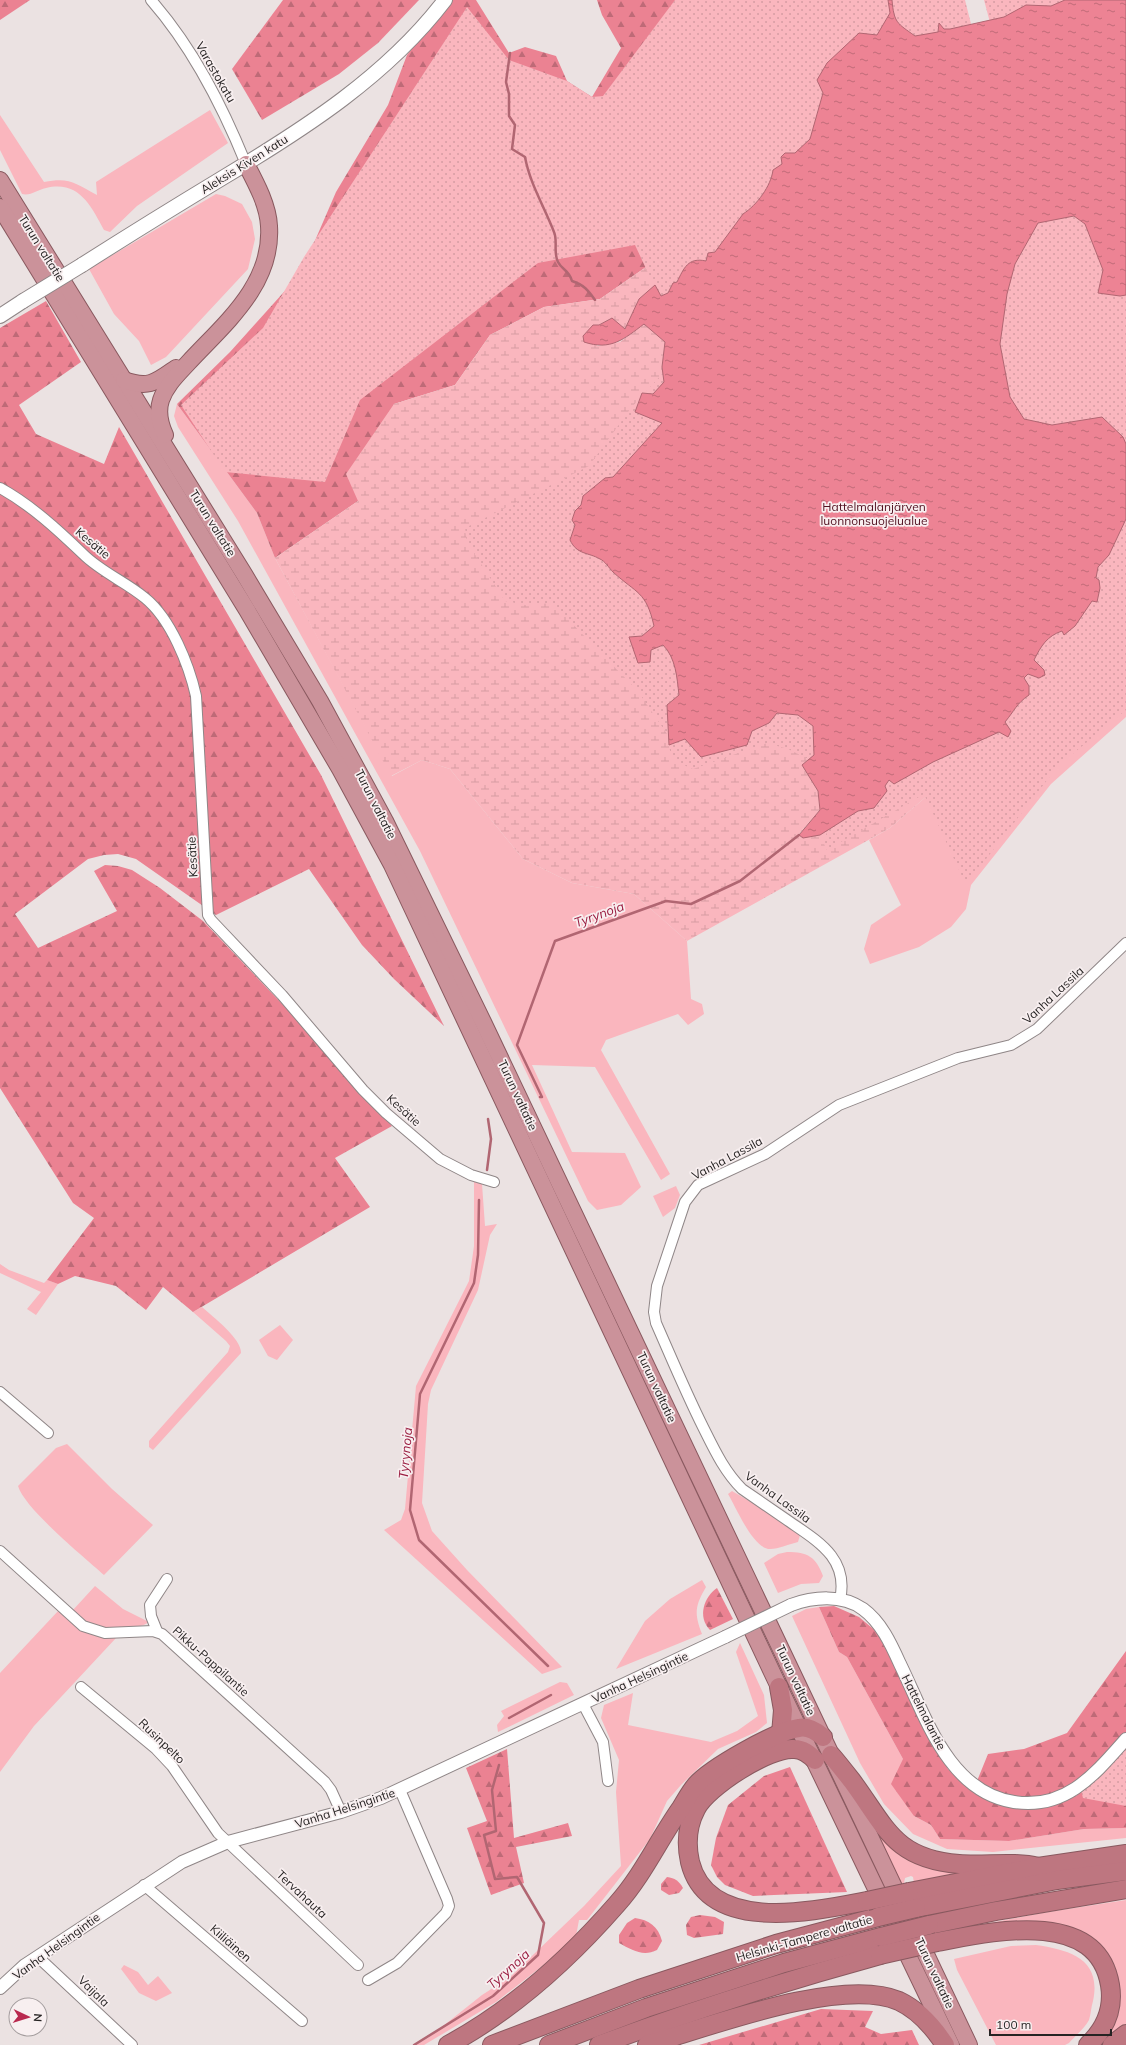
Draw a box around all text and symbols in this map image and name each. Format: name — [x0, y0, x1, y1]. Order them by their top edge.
street label: Varastokatu — [193, 39, 239, 105]
street label: Aleksis Kiven katu — [198, 131, 290, 197]
street label: Turun valtatie — [15, 212, 69, 284]
street label: Turun valtatie — [186, 487, 240, 559]
park label: Hattelmalanjärven luonnonsuojelualue — [821, 499, 927, 528]
street label: Kesätie — [73, 524, 113, 562]
street label: Turun valtatie — [352, 767, 400, 841]
street label: Kesätie — [183, 836, 201, 878]
water label: Tyrynoja — [572, 898, 626, 930]
street label: Vanha Lassila — [1019, 963, 1087, 1027]
street label: Turun valtatie — [495, 1057, 541, 1133]
street label: Kesätie — [384, 1091, 424, 1129]
street label: Vanha Lassila — [689, 1133, 765, 1183]
street label: Turun valtatie — [634, 1349, 680, 1425]
water label: Tyrynoja — [395, 1426, 415, 1480]
street label: Vanha Lassila — [742, 1468, 814, 1526]
street label: Pikku-Pappilantie — [170, 1623, 252, 1699]
street label: Turun valtatie — [773, 1642, 819, 1718]
street label: Vanha Helsingintie — [590, 1648, 690, 1706]
street label: Hattelmalantie — [899, 1672, 949, 1752]
street label: Rusinpelto — [136, 1715, 188, 1767]
street label: Vanha Helsingintie — [293, 1785, 397, 1831]
street label: Tervahauta — [274, 1867, 330, 1921]
street label: Vanha Helsingintie — [9, 1909, 103, 1983]
street label: Helsinki-Tampere valtatie — [734, 1911, 874, 1965]
street label: Kiiliäinen — [207, 1921, 255, 1965]
street label: Turun valtatie — [912, 1935, 958, 2011]
water label: Tyrynoja — [483, 1946, 533, 1992]
street label: Vaijala — [75, 1972, 113, 2010]
north arrow — [8, 1997, 48, 2037]
scale bar — [990, 2011, 1111, 2037]
text: N — [31, 2013, 45, 2022]
text: 100 m — [996, 2017, 1031, 2032]

